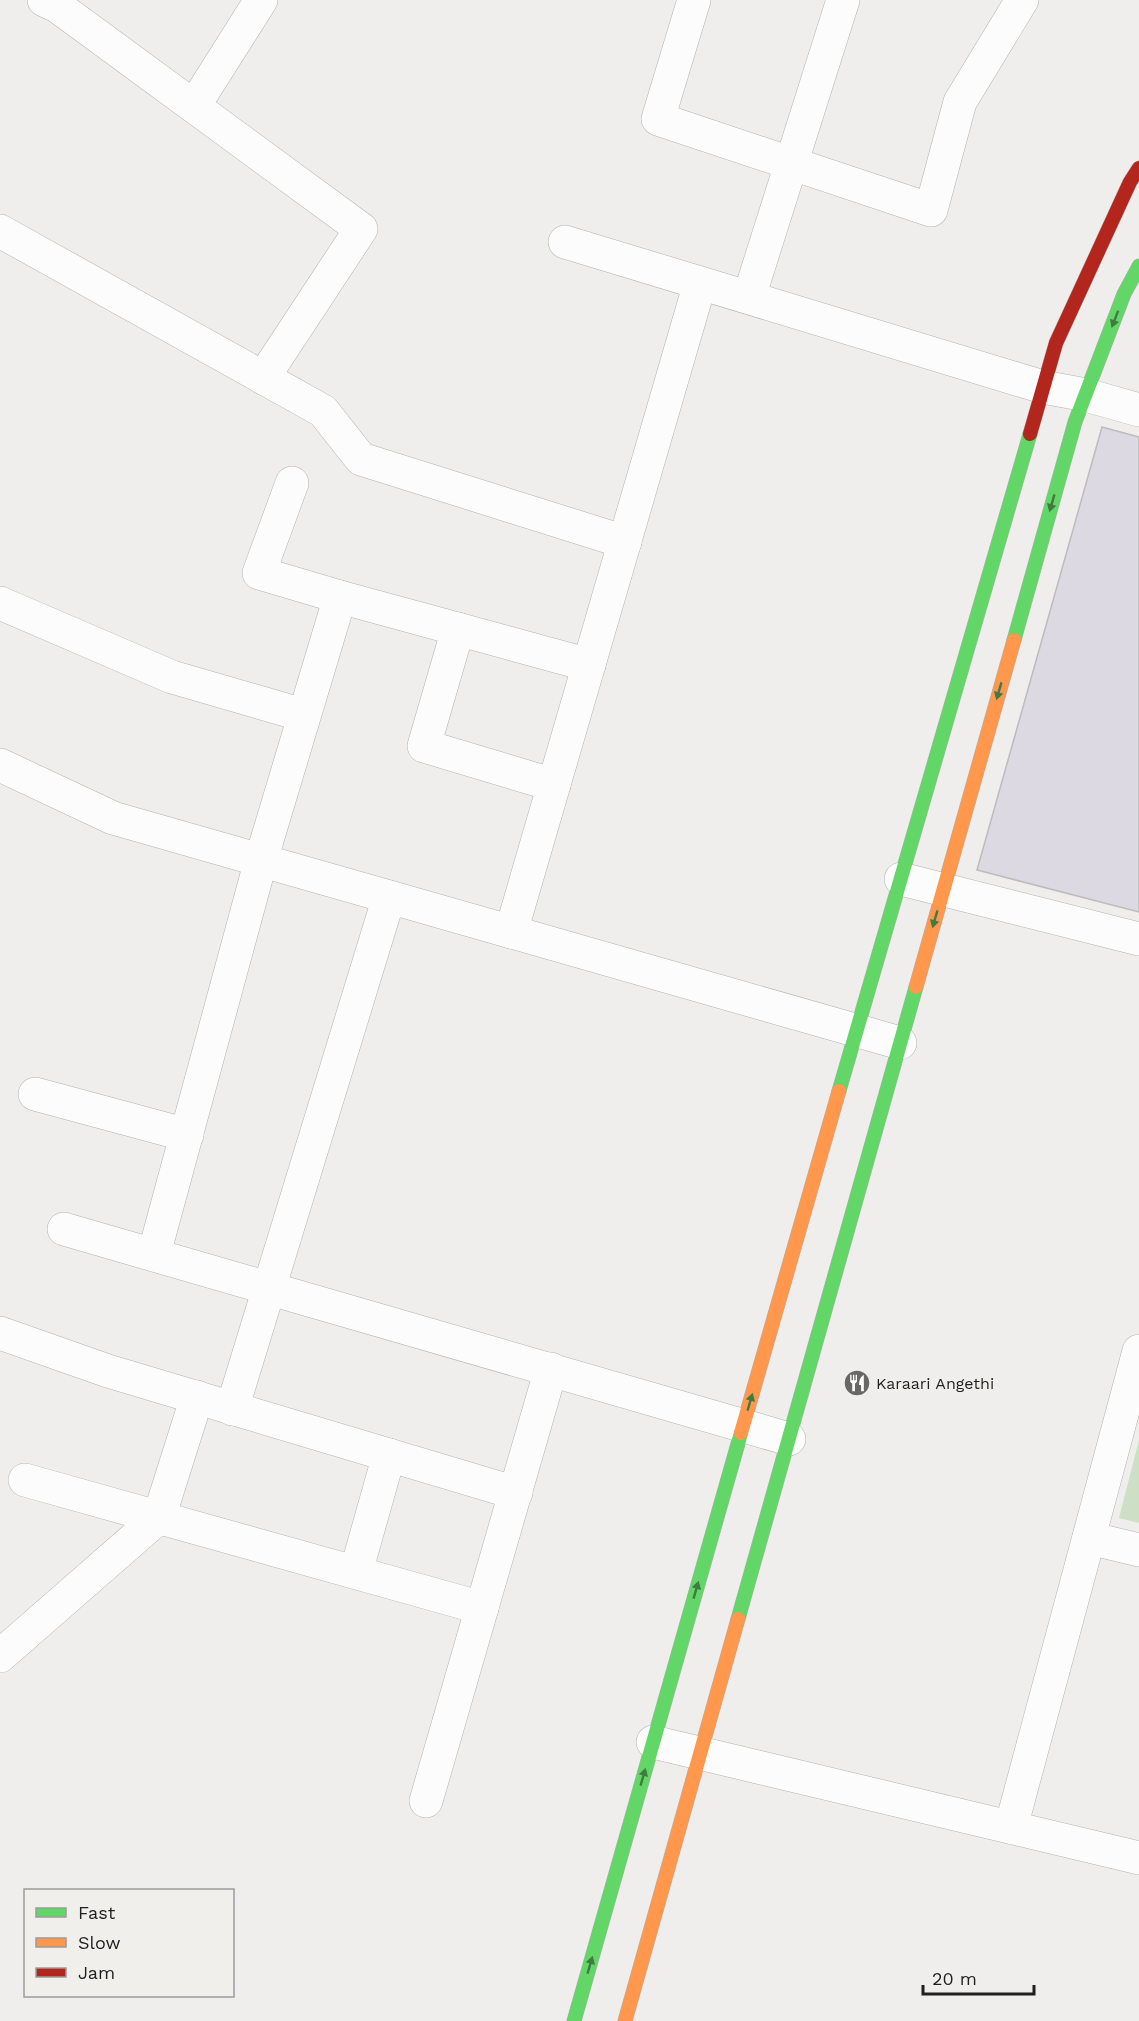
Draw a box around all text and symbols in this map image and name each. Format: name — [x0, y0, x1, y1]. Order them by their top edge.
one-way arrow — [1110, 310, 1119, 328]
one-way arrow — [1047, 494, 1056, 512]
one-way arrow — [994, 682, 1003, 700]
one-way arrow — [930, 910, 939, 928]
restaurant icon: Karaari Angethi — [842, 1368, 872, 1398]
place label: Karaari Angethi — [876, 1374, 994, 1393]
one-way arrow — [746, 1393, 755, 1411]
one-way arrow — [692, 1581, 702, 1599]
one-way arrow — [639, 1768, 648, 1786]
legend — [24, 1889, 234, 1997]
text: Fast — [78, 1902, 116, 1923]
text: Slow — [78, 1932, 121, 1953]
one-way arrow — [586, 1956, 595, 1974]
scale bar — [923, 1958, 1034, 1996]
text: Jam — [78, 1962, 115, 1983]
text: 20 m — [932, 1968, 977, 1989]

